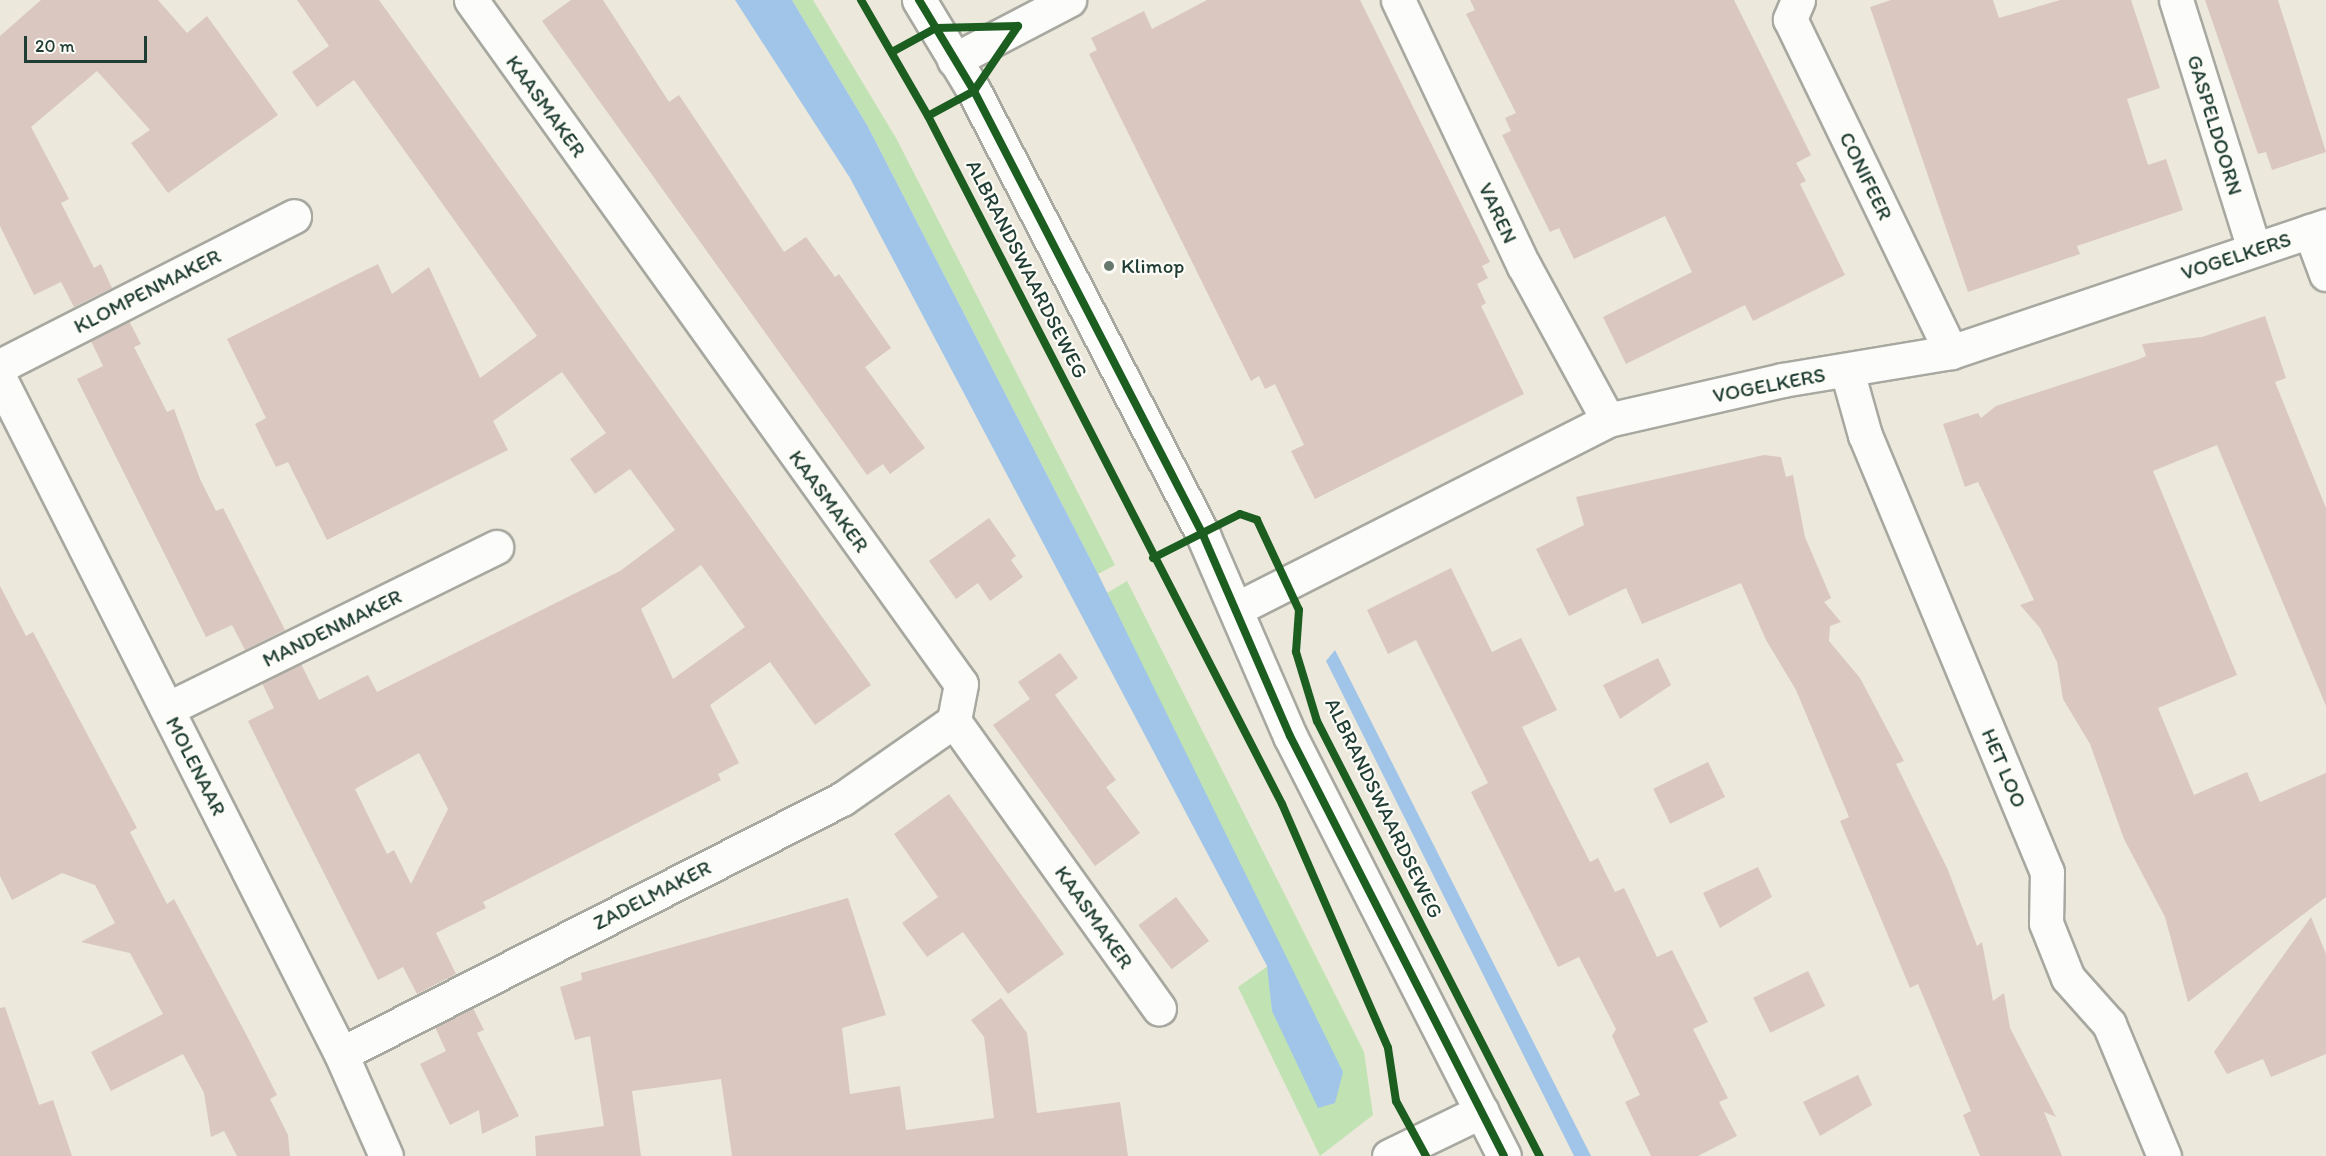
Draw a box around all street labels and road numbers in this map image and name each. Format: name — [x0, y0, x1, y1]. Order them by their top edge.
street label: KAASMAKER — [501, 50, 591, 162]
street label: GASPELDOORN — [2182, 52, 2248, 198]
street label: CONIFEER — [1834, 128, 1898, 224]
street label: ALBRANDSWAARDSEWEG — [961, 155, 1093, 383]
street label: VAREN — [1473, 179, 1523, 247]
street label: VOGELKERS — [2178, 226, 2294, 286]
street label: KLOMPENMAKER — [69, 243, 225, 339]
street label: VOGELKERS — [1711, 362, 1827, 408]
street label: KAASMAKER — [784, 445, 874, 557]
street label: MANDENMAKER — [258, 583, 406, 673]
street label: ALBRANDSWAARDSEWEG — [1320, 694, 1448, 922]
street label: MOLENAAR — [160, 712, 232, 820]
street label: HET LOO — [1976, 725, 2032, 811]
street label: ZADELMAKER — [589, 855, 715, 935]
street label: KAASMAKER — [1049, 861, 1139, 973]

